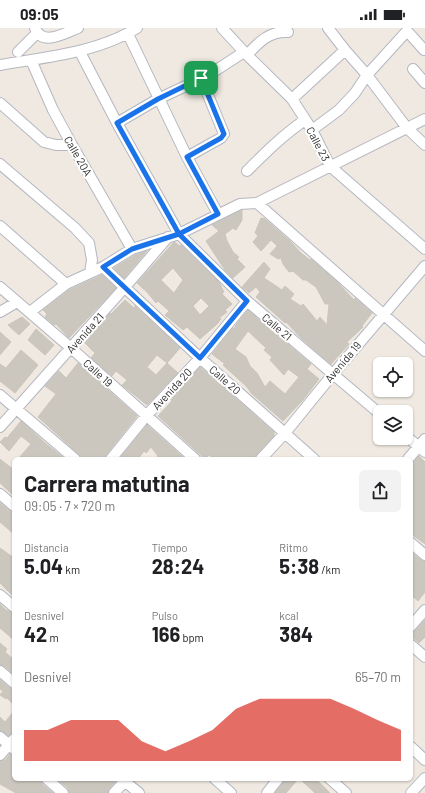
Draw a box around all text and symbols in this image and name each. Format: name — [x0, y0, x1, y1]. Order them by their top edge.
text: 09:05 — [20, 5, 59, 23]
pin — [184, 61, 218, 95]
icon: arrive — [190, 67, 212, 89]
street label: Calle 23 — [304, 124, 333, 163]
street label: Calle 20A — [62, 133, 95, 178]
street label: Avenida 21 — [63, 310, 106, 355]
street label: Calle 21 — [260, 310, 295, 343]
street label: Avenida 19 — [322, 338, 364, 385]
street label: Calle 19 — [81, 356, 116, 389]
map controls — [373, 357, 413, 445]
button: locate — [373, 357, 413, 397]
street label: Calle 20 — [207, 362, 244, 397]
street label: Avenida 20 — [149, 365, 194, 412]
button: layers — [373, 405, 413, 445]
text: Carrera matutina — [24, 470, 190, 496]
button: share — [359, 470, 401, 512]
text: 09:05 · 7 × 720 m — [24, 498, 115, 514]
text: Distancia — [24, 541, 69, 554]
text: Tiempo — [152, 541, 188, 554]
text: Ritmo — [279, 541, 308, 554]
text: 5.04 — [24, 554, 63, 578]
text: 28:24 — [152, 554, 204, 578]
text: 5:38 — [279, 554, 319, 578]
text: km — [63, 563, 80, 576]
text: /km — [319, 563, 340, 576]
text: Desnivel — [24, 609, 64, 622]
text: Pulso — [152, 609, 178, 622]
text: kcal — [279, 609, 299, 622]
text: 42 — [24, 622, 47, 646]
text: 166 — [152, 622, 180, 646]
text: 384 — [279, 622, 313, 646]
text: m — [47, 631, 59, 644]
text: bpm — [180, 631, 204, 644]
text: Desnivel — [24, 669, 71, 685]
text: 65–70 m — [355, 669, 401, 685]

